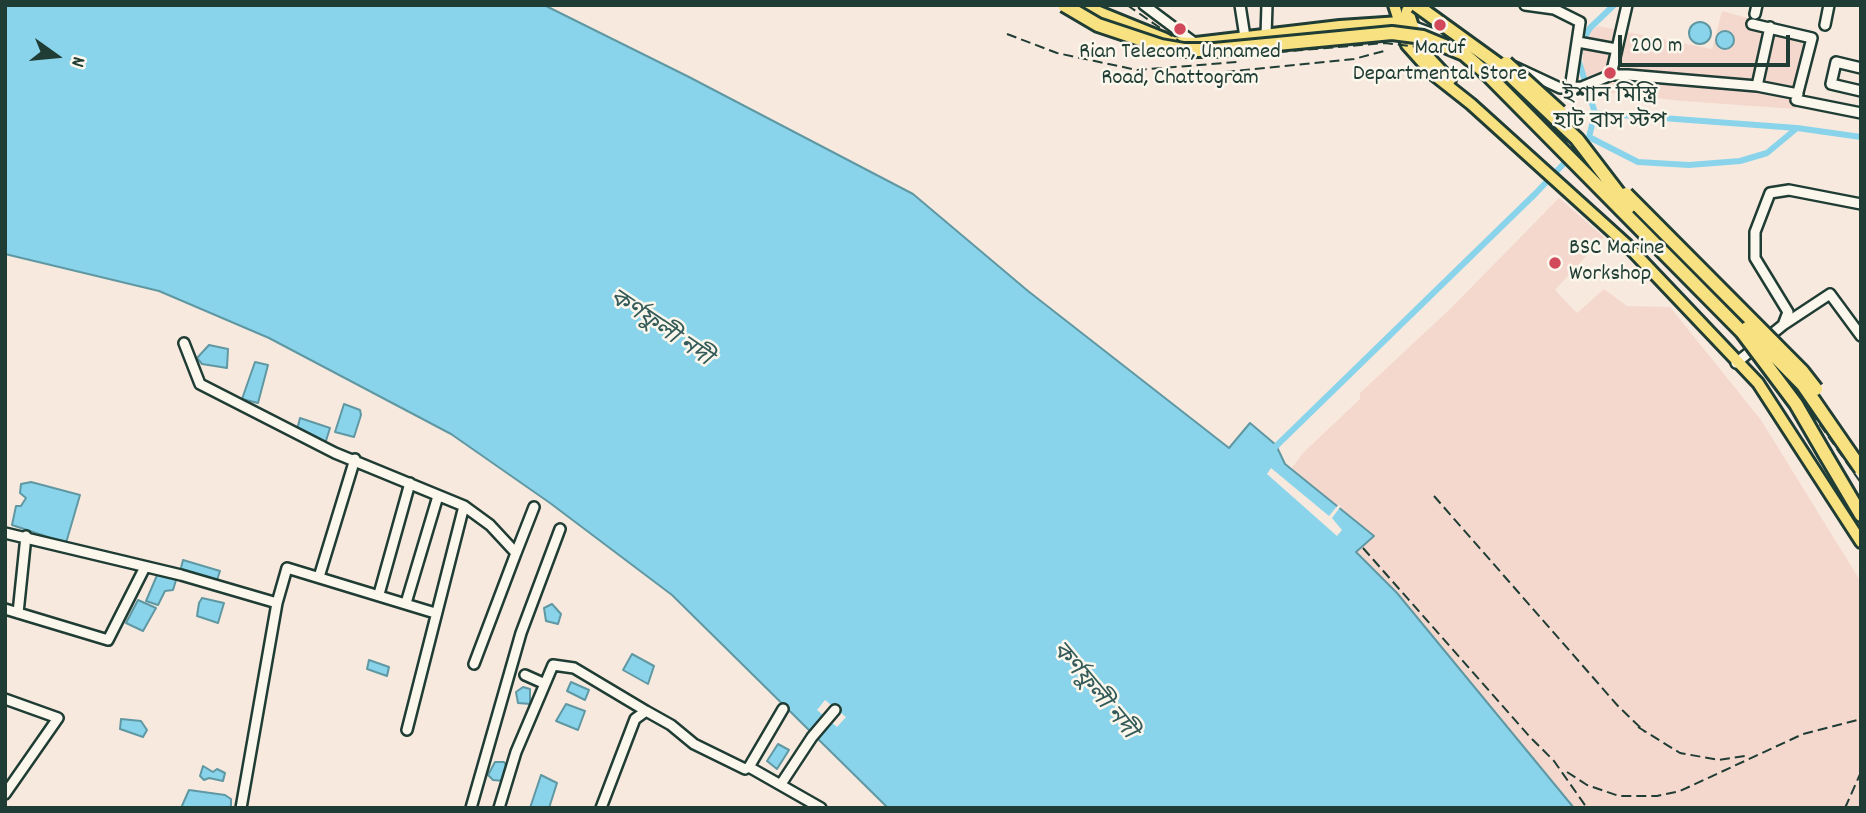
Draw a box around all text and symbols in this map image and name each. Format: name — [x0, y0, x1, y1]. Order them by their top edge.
marker: Maruf Departmental Store — [1432, 17, 1448, 33]
north arrow — [21, 21, 91, 91]
marker: Rian Telecom, Unnamed Road, Chattogram — [1172, 21, 1188, 37]
scale bar — [1621, 21, 1792, 65]
text: 200 m — [1631, 32, 1682, 62]
place label: Maruf Departmental Store — [1353, 36, 1527, 90]
place label: Rian Telecom, Unnamed Road, Chattogram — [1079, 40, 1281, 94]
text: N — [63, 54, 91, 70]
marker: ইশান মিস্ত্রি হাট বাস স্টপ — [1602, 65, 1618, 81]
place label: ইশান মিস্ত্রি হাট বাস স্টপ — [1554, 84, 1666, 138]
place label: BSC Marine Workshop — [1569, 236, 1664, 290]
marker: BSC Marine Workshop — [1547, 255, 1563, 271]
water label: কর্ণফুলী নদী — [602, 285, 716, 375]
water label: কর্ণফুলী নদী — [1043, 638, 1141, 746]

